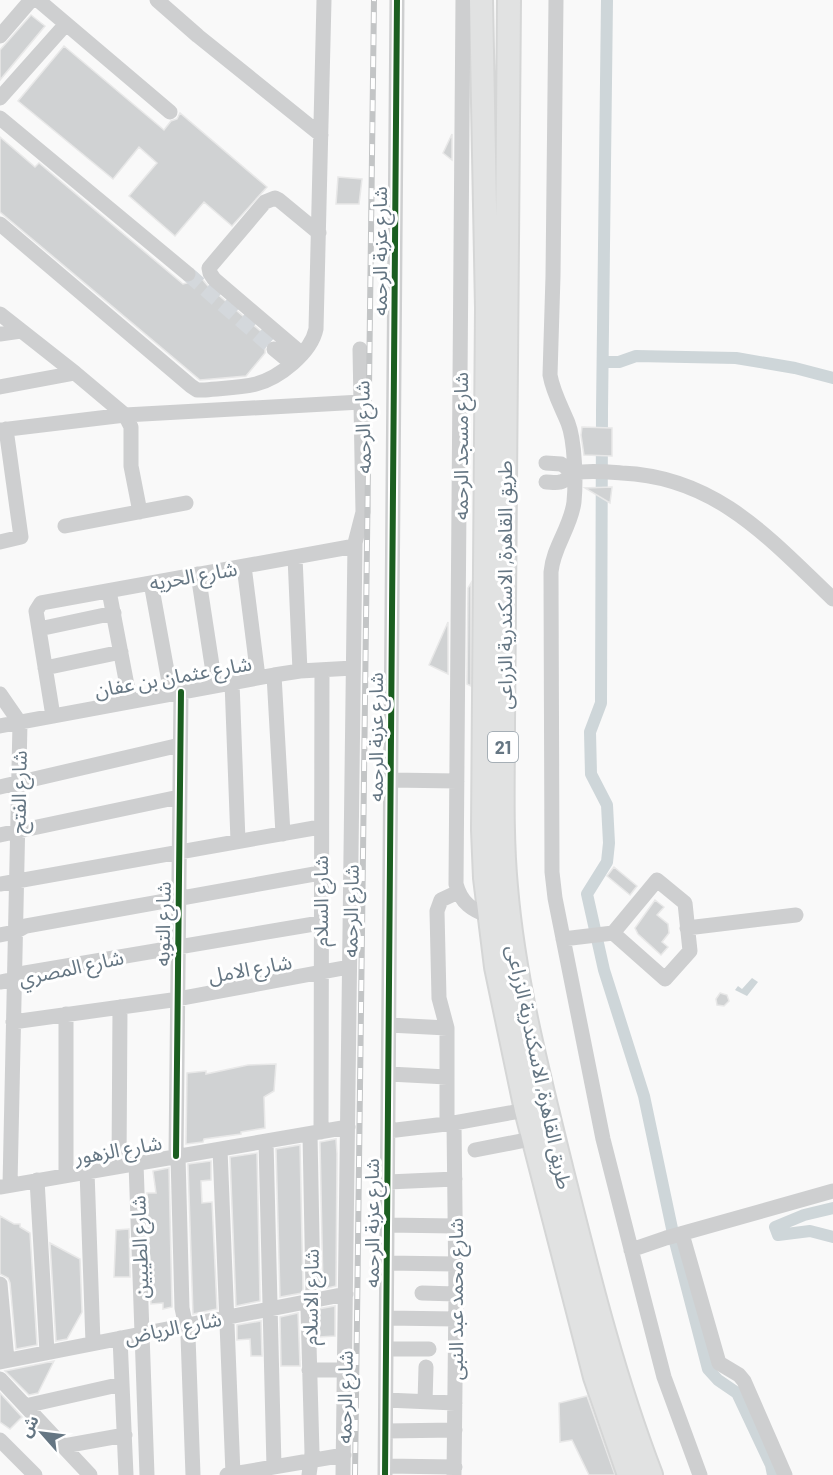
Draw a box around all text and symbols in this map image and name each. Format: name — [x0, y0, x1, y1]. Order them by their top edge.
street label: شارع عزبة الرحمه — [367, 186, 395, 316]
street label: شارع مسجد الرحمه — [448, 372, 476, 520]
street label: شارع الرحمه — [349, 380, 379, 474]
street label: طريق القاهرة, الاسكندرية الزراعى — [492, 460, 518, 710]
street label: شارع الحريه — [147, 555, 239, 598]
street label: شارع عثمان بن عفان — [93, 650, 254, 706]
street label: شارع عزبة الرحمه — [363, 672, 391, 802]
road number: 21 — [488, 732, 518, 762]
street label: شارع الفتح — [5, 750, 35, 834]
street label: شارع السلام — [308, 855, 336, 947]
street label: شارع الرحمه — [337, 864, 367, 958]
street label: شارع التوبه — [149, 881, 179, 967]
street label: طريق القاهرة, الاسكندرية الزراعى — [500, 943, 578, 1192]
street label: شارع المصري — [16, 944, 127, 994]
street label: شارع الامل — [206, 949, 294, 991]
street label: شارع الزهور — [71, 1130, 164, 1173]
street label: شارع عزبة الرحمه — [359, 1158, 387, 1288]
street label: شارع الطيبين — [125, 1195, 157, 1299]
street label: شارع محمد عبد النبى — [443, 1218, 471, 1380]
street label: شارع الاسلام — [297, 1248, 327, 1346]
street label: شارع الرياض — [123, 1306, 224, 1352]
street label: شارع الرحمه — [331, 1350, 361, 1444]
north arrow — [12, 1403, 72, 1463]
text: ش — [15, 1412, 43, 1440]

